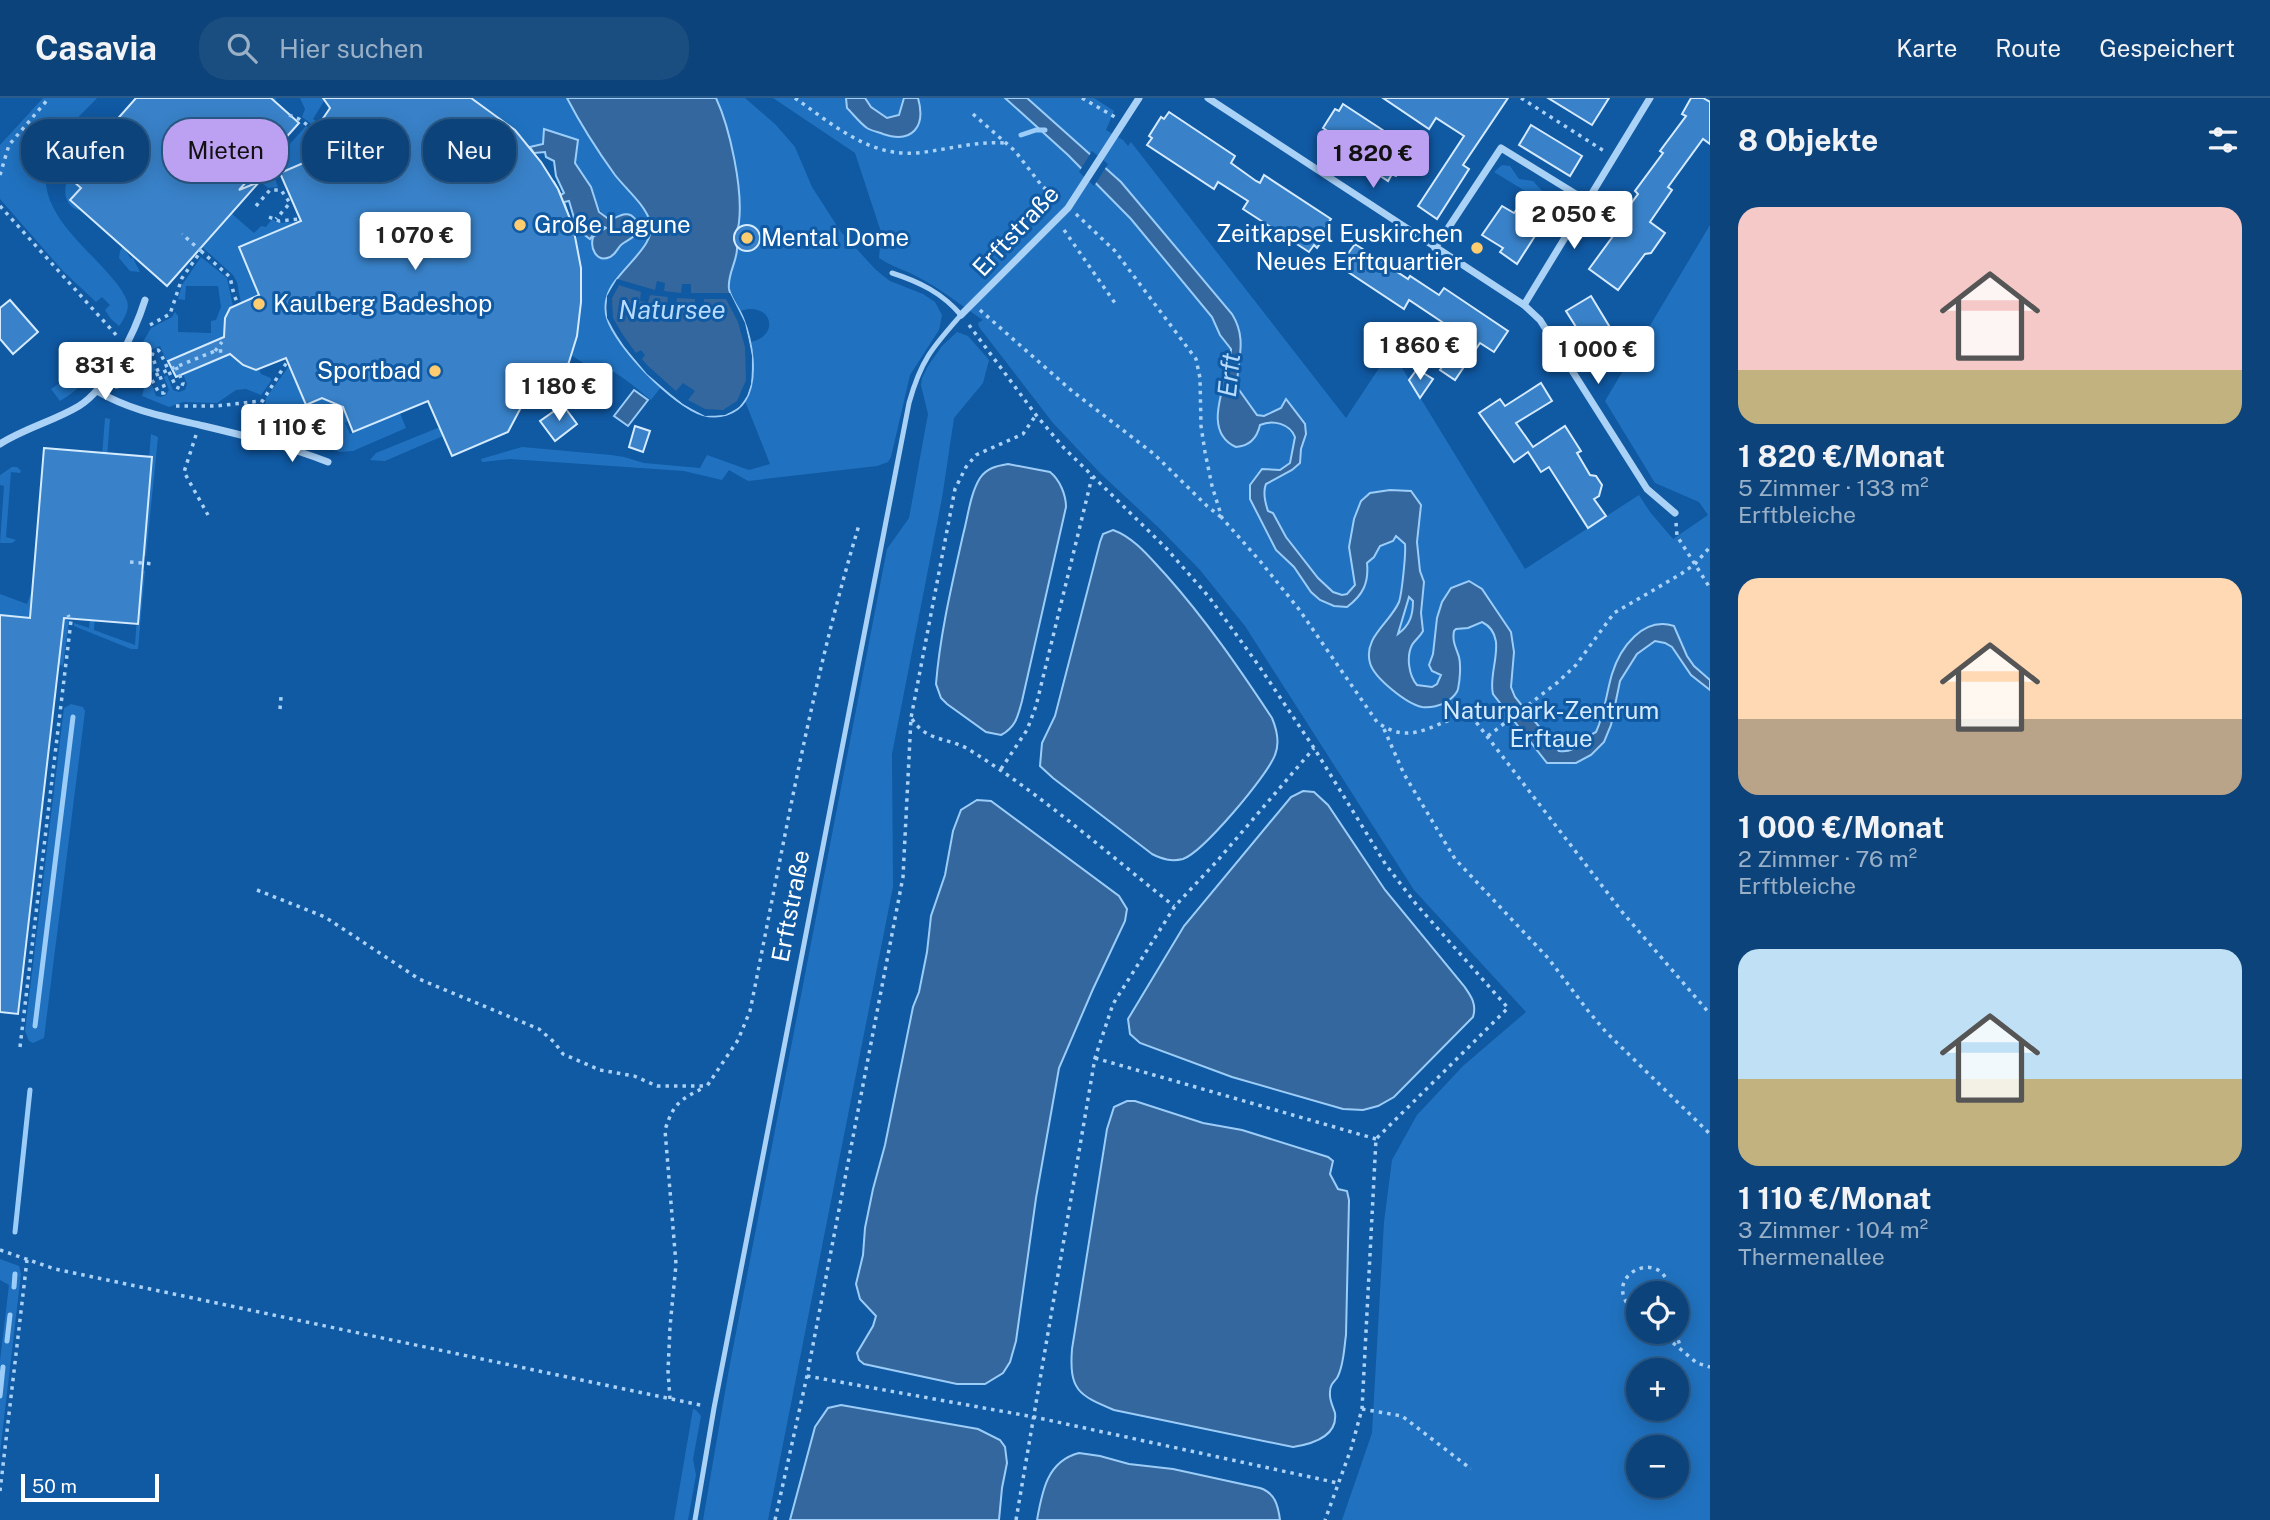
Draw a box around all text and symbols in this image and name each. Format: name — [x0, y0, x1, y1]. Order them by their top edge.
search box — [199, 17, 689, 80]
text: Casavia — [35, 29, 157, 67]
icon: search — [223, 29, 261, 67]
text: Hier suchen — [279, 33, 424, 64]
text: Karte — [1896, 34, 1957, 62]
text: Route — [1995, 34, 2061, 62]
text: Gespeichert — [2099, 34, 2235, 62]
chip: Kaufen — [21, 119, 149, 182]
chip: Mieten — [163, 119, 288, 182]
chip: Filter — [302, 119, 409, 182]
chip: Neu — [423, 119, 516, 182]
icon: filters — [2204, 121, 2242, 159]
text: 8 Objekte — [1738, 122, 1878, 158]
pin: 1 820 € — [1308, 130, 1438, 190]
text: 1 820 € — [1333, 139, 1413, 166]
street label: Erftstraße — [966, 179, 1064, 281]
pin: 2 050 € — [1509, 192, 1639, 251]
text: 2 050 € — [1531, 200, 1617, 227]
place label: Große Lagune — [534, 210, 691, 238]
pin: 1 070 € — [350, 212, 480, 272]
marker: Große Lagune — [512, 217, 528, 233]
place label: Zeitkapsel Euskirchen Neues Erftquartier — [1216, 219, 1463, 275]
text: 1 070 € — [376, 221, 454, 248]
place label: Mental Dome — [761, 223, 909, 251]
marker: Mental Dome — [739, 230, 755, 246]
marker: Zeitkapsel Euskirchen Neues Erftquartier — [1469, 240, 1485, 256]
icon: home — [1927, 253, 2053, 379]
place label: Kaulberg Badeshop — [273, 289, 492, 317]
water label: Natursee — [618, 294, 726, 325]
marker: Kaulberg Badeshop — [251, 296, 267, 312]
pin: 1 860 € — [1355, 322, 1485, 382]
pin: 1 000 € — [1533, 327, 1663, 386]
text: 1 860 € — [1380, 331, 1460, 358]
text: 1 000 € — [1558, 335, 1638, 362]
pin: 831 € — [56, 342, 154, 402]
text: 831 € — [75, 351, 135, 378]
water label: Erft — [1211, 351, 1246, 399]
place label: Sportbad — [317, 356, 421, 384]
marker: Sportbad — [427, 363, 443, 379]
pin: 1 180 € — [494, 364, 624, 423]
text: 1 180 € — [521, 372, 597, 399]
pin: 1 110 € — [227, 404, 357, 464]
text: 1 110 € — [257, 413, 327, 440]
text: 1 820 €/Monat — [1738, 438, 1945, 474]
text: 5 Zimmer · 133 m² — [1738, 474, 1929, 501]
text: Erftbleiche — [1738, 501, 1856, 528]
icon: home — [1927, 624, 2053, 750]
park label: Naturpark-Zentrum Erftaue — [1443, 696, 1659, 752]
text: 1 000 €/Monat — [1738, 809, 1944, 845]
text: 2 Zimmer · 76 m² — [1738, 845, 1917, 872]
street label: Erftstraße — [765, 847, 815, 964]
text: Erftbleiche — [1738, 872, 1856, 899]
icon: home — [1927, 995, 2053, 1121]
text: 1 110 €/Monat — [1738, 1180, 1931, 1216]
text: 3 Zimmer · 104 m² — [1738, 1216, 1928, 1243]
text: Thermenallee — [1738, 1243, 1885, 1270]
map controls — [1626, 1281, 1689, 1498]
button: locate — [1626, 1281, 1689, 1344]
button: + — [1626, 1358, 1689, 1421]
button: − — [1626, 1435, 1689, 1498]
scale bar — [21, 1471, 159, 1503]
text: 50 m — [32, 1475, 77, 1497]

